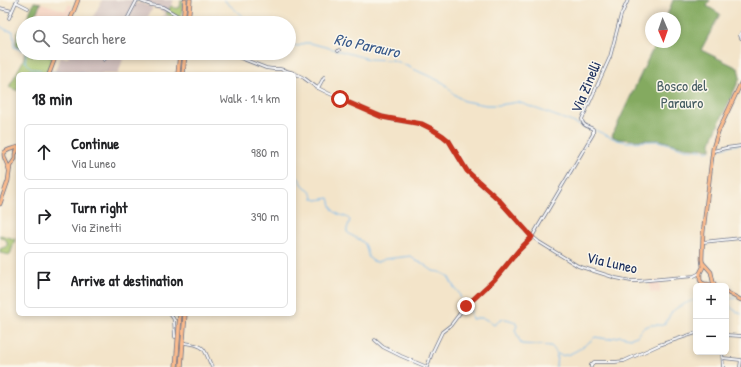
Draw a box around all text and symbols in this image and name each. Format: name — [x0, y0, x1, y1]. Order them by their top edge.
north arrow — [645, 12, 681, 48]
search box — [16, 16, 296, 60]
icon: search — [30, 27, 52, 49]
water label: Rio Parauro — [332, 27, 403, 63]
text: Search here — [62, 28, 126, 49]
street label: Via Zinelli — [565, 58, 606, 116]
park label: Bosco del Parauro — [657, 75, 707, 113]
text: 18 min — [32, 87, 73, 110]
text: Walk · 1.4 km — [220, 89, 280, 107]
route start — [331, 90, 349, 108]
text: Continue — [71, 133, 119, 154]
icon: ahead — [33, 141, 55, 163]
text: 980 m — [251, 143, 279, 161]
text: Via Luneo — [71, 154, 116, 172]
text: Turn right — [71, 197, 127, 218]
icon: right — [33, 205, 55, 227]
text: 390 m — [251, 207, 279, 225]
text: Via Zinetti — [71, 218, 122, 236]
street label: Via Luneo — [585, 246, 640, 279]
icon: arrive — [33, 269, 55, 291]
text: Arrive at destination — [71, 270, 183, 291]
map controls — [693, 283, 729, 355]
button: + — [693, 283, 729, 319]
route end — [457, 297, 475, 315]
button: − — [693, 319, 729, 355]

